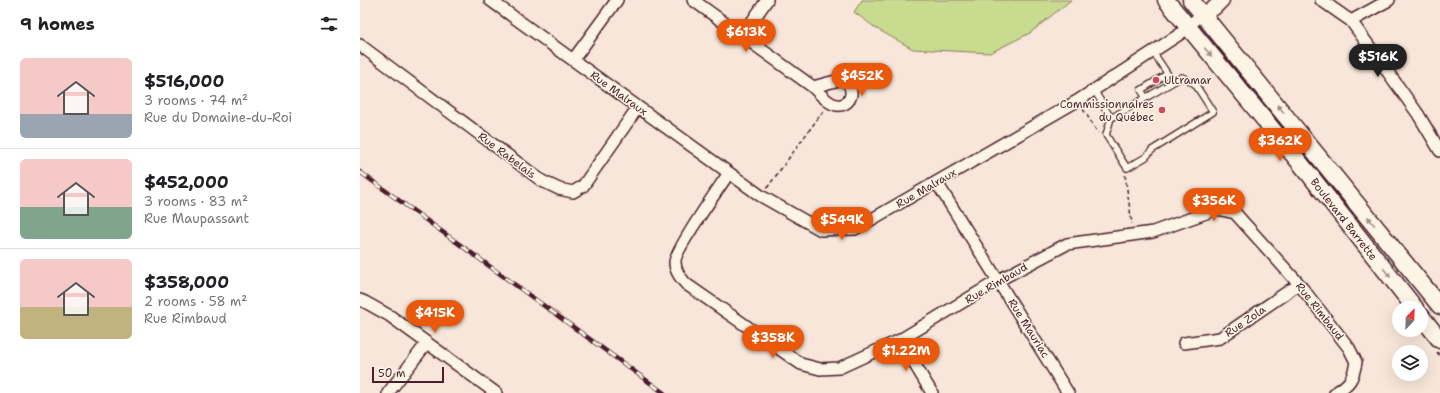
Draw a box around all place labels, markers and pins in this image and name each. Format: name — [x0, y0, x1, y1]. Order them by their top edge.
pin: $613K — [718, 19, 774, 53]
pin: $516K — [1350, 44, 1406, 78]
pin: $452K — [834, 63, 890, 97]
place label: Ultramar — [1164, 73, 1212, 88]
marker: Ultramar — [1151, 75, 1161, 85]
place label: Commissionnaires du Québec — [1060, 97, 1154, 125]
marker: Commissionnaires du Québec — [1157, 105, 1167, 115]
pin: $362K — [1252, 128, 1308, 162]
pin: $356K — [1186, 188, 1242, 222]
pin: $549K — [814, 207, 870, 241]
pin: $415K — [407, 300, 463, 334]
pin: $358K — [745, 325, 801, 359]
pin: $1.22M — [873, 338, 939, 372]

